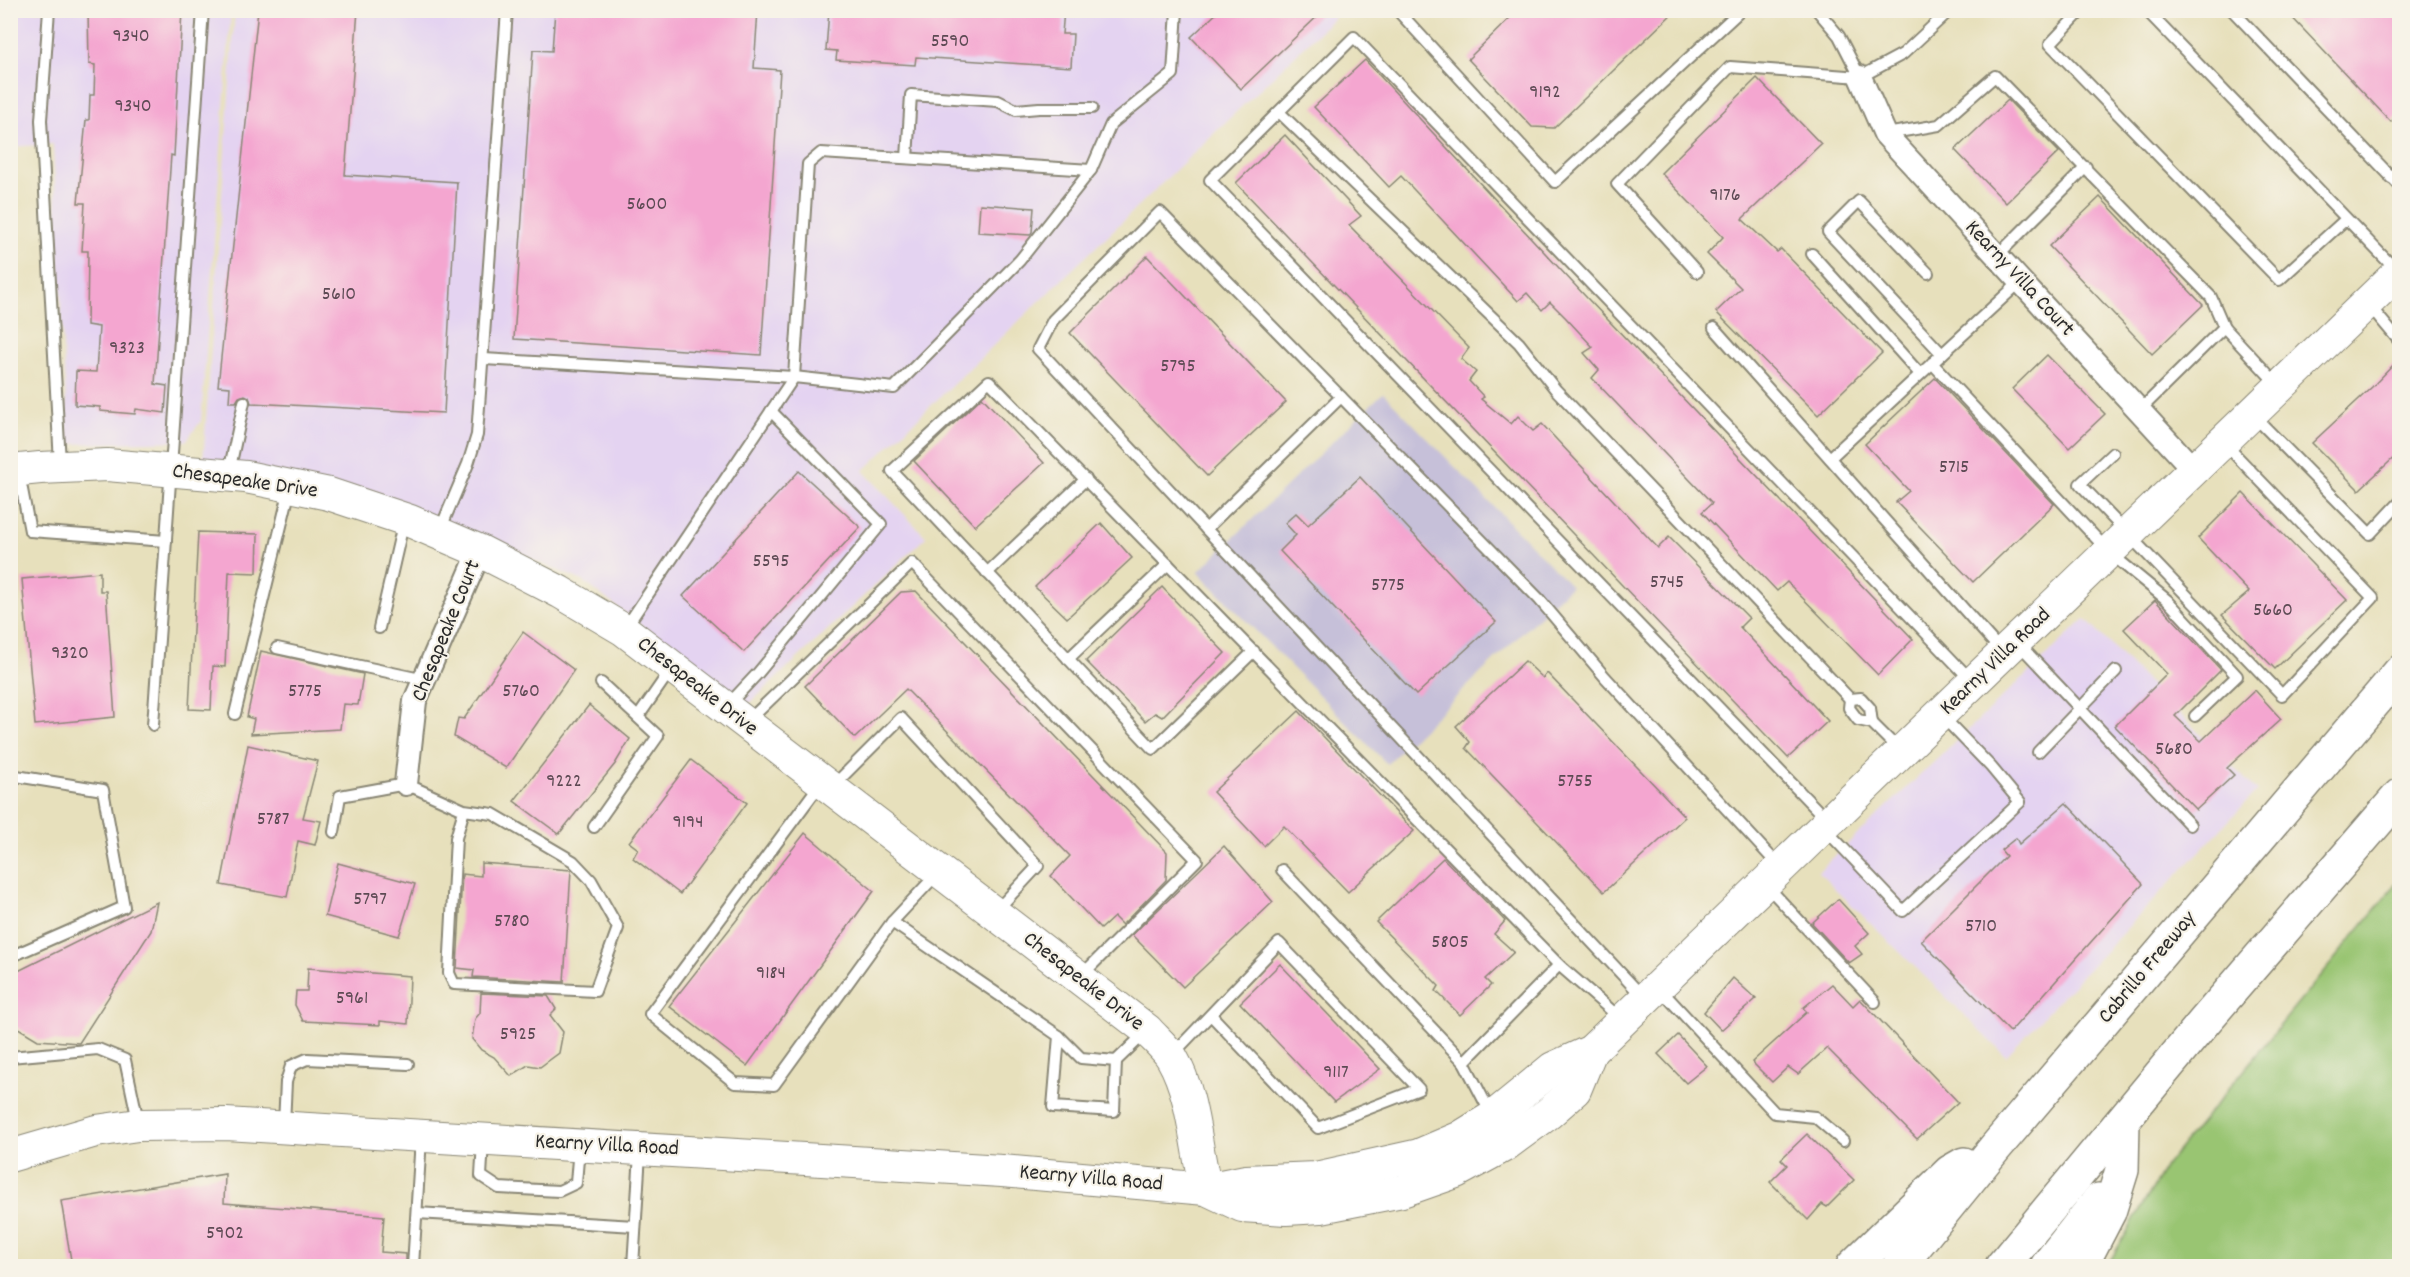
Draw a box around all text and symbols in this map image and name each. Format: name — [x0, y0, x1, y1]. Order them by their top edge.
house number: 9340 — [112, 23, 150, 51]
house number: 5590 — [931, 28, 969, 56]
house number: 9192 — [1529, 79, 1561, 107]
house number: 9340 — [114, 93, 152, 121]
house number: 9176 — [1710, 182, 1741, 210]
house number: 5600 — [627, 191, 667, 219]
street label: Kearny Villa Court — [1957, 214, 2081, 344]
house number: 5610 — [322, 281, 356, 309]
house number: 9323 — [109, 335, 145, 363]
house number: 5795 — [1160, 353, 1196, 381]
house number: 5715 — [1939, 454, 1969, 482]
street label: Chesapeake Drive — [170, 456, 320, 508]
house number: 5595 — [753, 548, 789, 576]
street label: Chesapeake Court — [404, 555, 490, 707]
house number: 5745 — [1650, 569, 1684, 597]
house number: 5775 — [1371, 572, 1405, 600]
house number: 5660 — [2253, 597, 2293, 625]
street label: Kearny Villa Road — [1933, 601, 2059, 723]
street label: Chesapeake Drive — [630, 630, 764, 744]
house number: 9320 — [51, 640, 89, 668]
house number: 5775 — [288, 678, 322, 706]
house number: 5760 — [502, 678, 540, 706]
house number: 5680 — [2155, 736, 2193, 764]
house number: 9222 — [546, 768, 582, 796]
house number: 5755 — [1557, 768, 1593, 796]
house number: 5787 — [257, 806, 289, 834]
house number: 9194 — [673, 809, 704, 837]
house number: 5797 — [353, 886, 387, 914]
street label: Cabrillo Freeway — [2091, 904, 2205, 1031]
house number: 5780 — [494, 908, 530, 936]
house number: 5710 — [1965, 913, 1997, 941]
street label: Chesapeake Drive — [1016, 925, 1150, 1039]
house number: 5805 — [1431, 929, 1469, 957]
house number: 9184 — [756, 960, 786, 988]
house number: 5961 — [336, 985, 368, 1013]
house number: 5925 — [500, 1021, 536, 1049]
house number: 9117 — [1323, 1059, 1349, 1087]
street label: Kearny Villa Road — [534, 1127, 680, 1165]
street label: Kearny Villa Road — [1018, 1157, 1164, 1201]
house number: 5902 — [206, 1220, 244, 1248]

